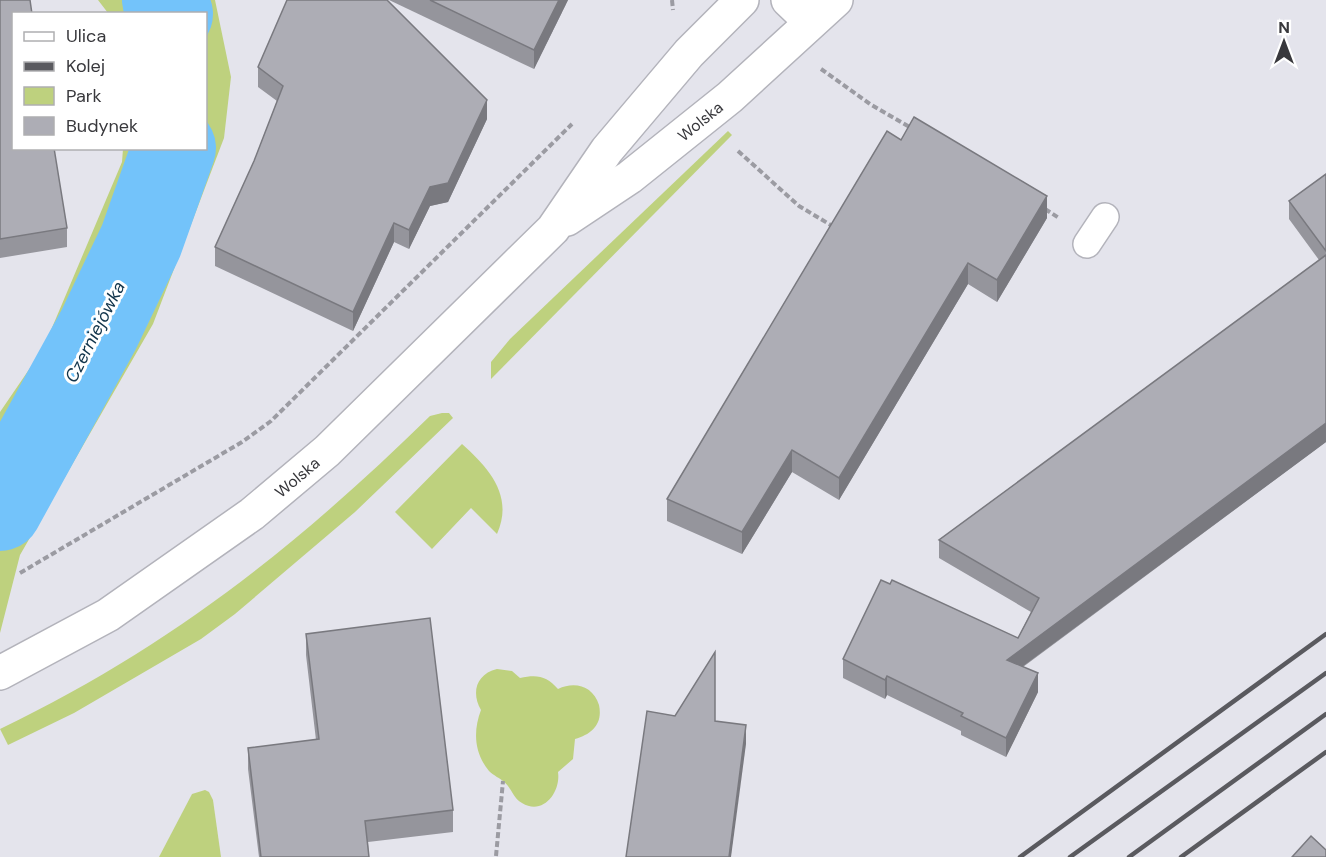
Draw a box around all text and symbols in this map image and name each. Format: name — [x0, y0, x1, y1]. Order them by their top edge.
legend — [12, 12, 207, 150]
north arrow — [1254, 12, 1314, 72]
text: N — [1278, 17, 1290, 38]
text: Ulica — [66, 24, 106, 48]
text: Kolej — [66, 54, 105, 78]
text: Park — [66, 84, 102, 108]
street label: Wolska — [673, 97, 727, 146]
text: Budynek — [66, 114, 138, 138]
water label: Czerniejówka — [59, 277, 131, 387]
street label: Wolska — [270, 452, 324, 502]

